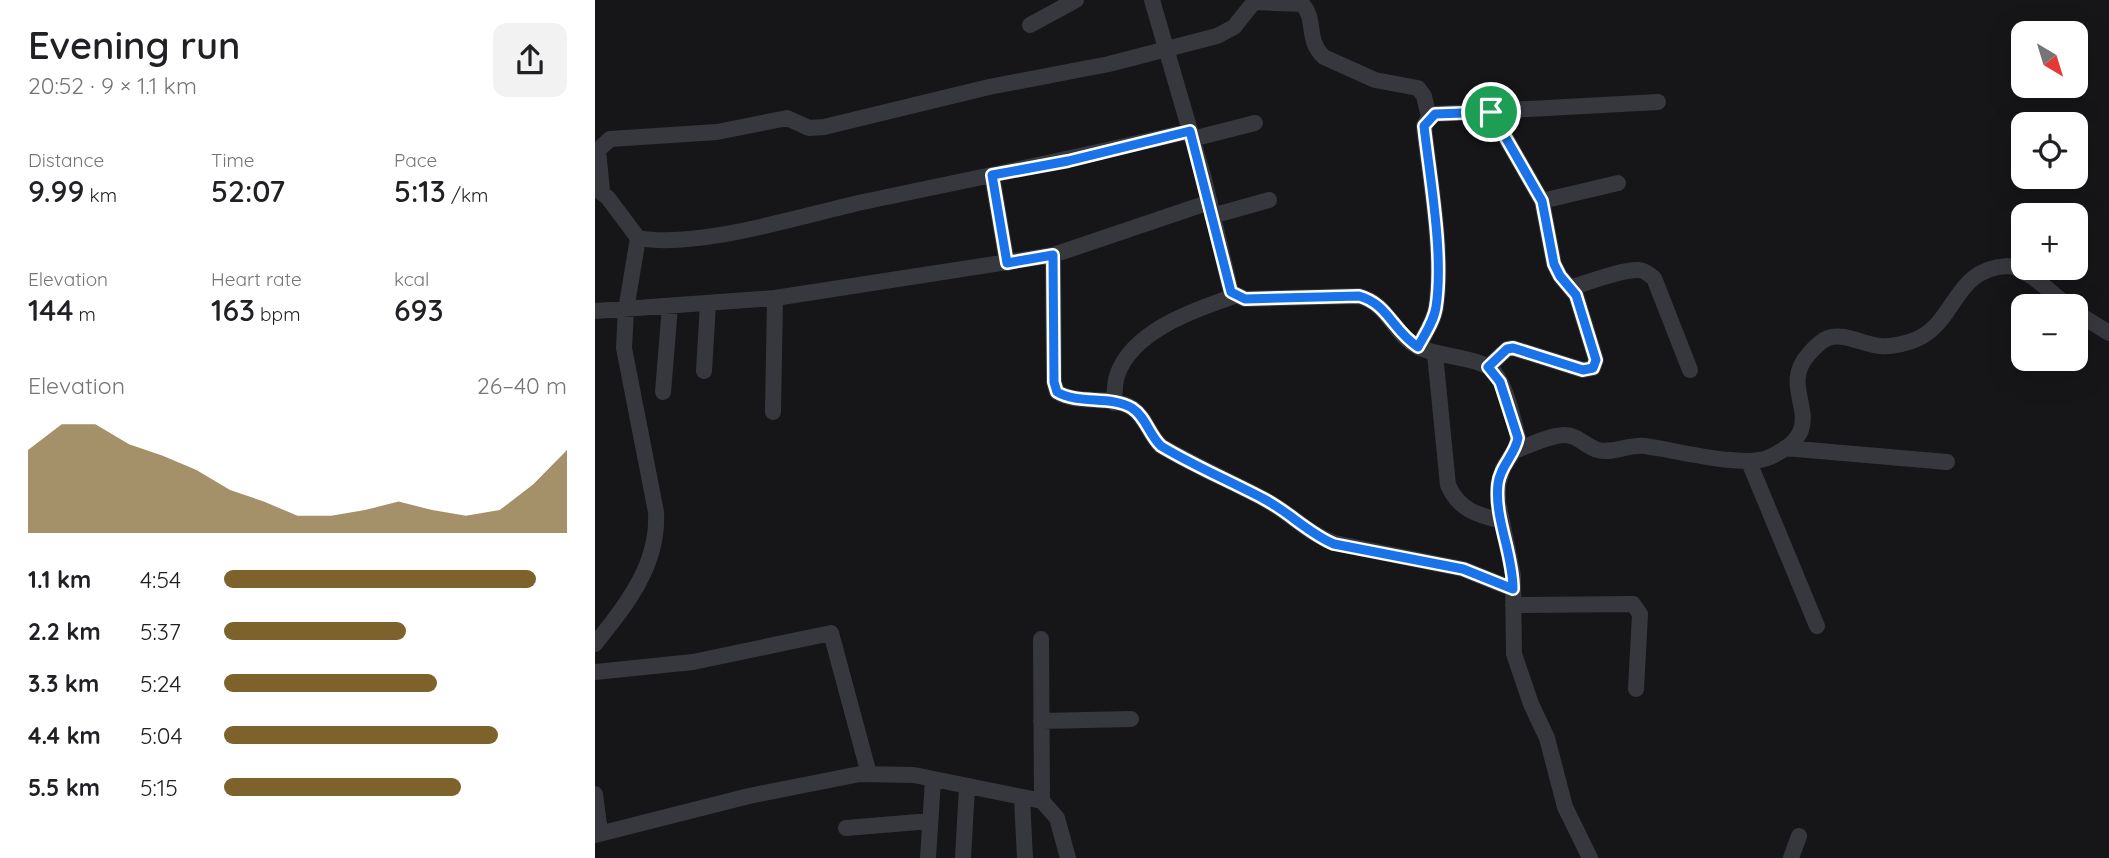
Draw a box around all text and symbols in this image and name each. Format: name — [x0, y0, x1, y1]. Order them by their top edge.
text: Evening run — [28, 21, 241, 69]
north arrow — [2011, 21, 2088, 98]
map controls — [2011, 21, 2088, 371]
button: share — [493, 23, 567, 97]
text: 20:52 · 9 × 1.1 km — [28, 71, 197, 100]
pin — [1461, 82, 1521, 142]
icon: arrive — [1472, 93, 1510, 131]
button: locate — [2011, 112, 2088, 189]
text: Distance — [28, 148, 104, 172]
text: Time — [211, 148, 255, 172]
text: Pace — [394, 148, 437, 172]
text: 9.99 — [28, 172, 84, 210]
text: 52:07 — [211, 172, 285, 210]
text: 5:13 — [394, 172, 446, 210]
text: km — [84, 183, 117, 207]
text: /km — [446, 183, 488, 207]
button: + — [2011, 203, 2088, 280]
text: Elevation — [28, 267, 108, 291]
text: Heart rate — [211, 267, 302, 291]
text: kcal — [394, 267, 429, 291]
text: 144 — [28, 291, 73, 329]
text: 163 — [211, 291, 255, 329]
text: 693 — [394, 291, 443, 329]
button: − — [2011, 294, 2088, 371]
text: m — [73, 302, 96, 326]
text: bpm — [255, 302, 300, 326]
text: Elevation — [28, 371, 125, 400]
text: 26–40 m — [477, 371, 567, 400]
text: 1.1 km — [28, 565, 91, 594]
text: 4:54 — [140, 565, 181, 594]
text: 2.2 km — [28, 617, 101, 646]
text: 5:37 — [140, 617, 181, 646]
text: 3.3 km — [28, 669, 99, 698]
text: 5:24 — [140, 669, 181, 698]
text: 4.4 km — [28, 721, 101, 750]
text: 5:04 — [140, 721, 183, 750]
text: 5.5 km — [28, 773, 100, 802]
text: 5:15 — [140, 773, 178, 802]

